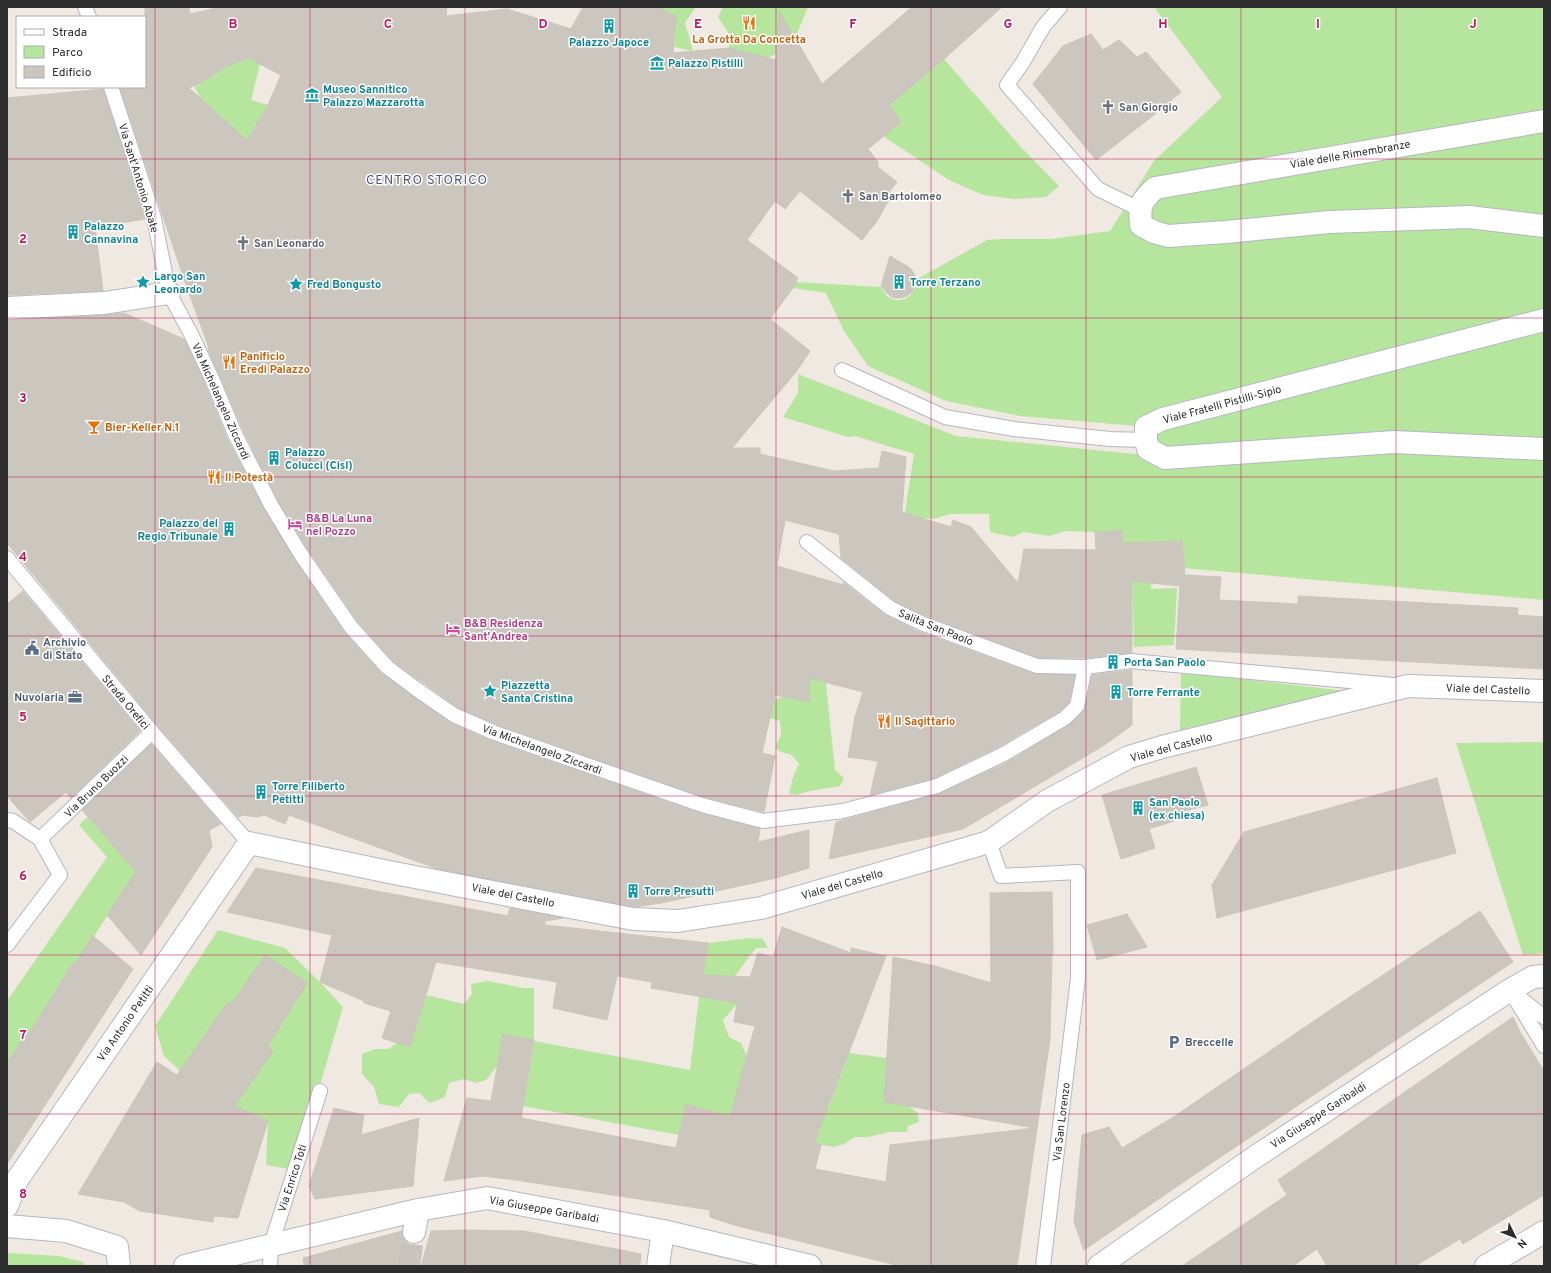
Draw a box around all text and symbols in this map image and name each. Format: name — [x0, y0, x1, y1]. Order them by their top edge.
restaurant icon: La Grotta Da Concetta — [741, 15, 757, 31]
legend — [16, 16, 146, 88]
text: B — [229, 17, 238, 33]
text: C — [384, 17, 392, 33]
text: D — [538, 17, 548, 33]
text: E — [694, 17, 702, 33]
text: F — [849, 17, 857, 33]
text: G — [1004, 17, 1013, 33]
text: H — [1158, 17, 1168, 33]
text: I — [1316, 17, 1320, 33]
text: J — [1469, 17, 1477, 33]
building icon: Palazzo Japoce — [601, 18, 617, 34]
text: Strada — [52, 25, 87, 41]
place label: La Grotta Da Concetta — [692, 33, 806, 47]
place label: Palazzo Japoce — [569, 36, 649, 50]
text: Parco — [52, 45, 83, 61]
museum icon: Palazzo Pistilli — [649, 55, 665, 71]
place label: Palazzo Pistilli — [668, 57, 743, 71]
text: Edificio — [52, 65, 92, 81]
place label: Museo Sannitico Palazzo Mazzarotta — [323, 83, 424, 110]
museum icon: Museo Sannitico Palazzo Mazzarotta — [304, 87, 320, 103]
church icon: San Giorgio — [1100, 99, 1116, 115]
place label: San Giorgio — [1119, 101, 1178, 115]
street label: Via Sant'Antonio Abate — [115, 122, 161, 235]
street label: Viale delle Rimembranze — [1289, 137, 1412, 172]
district label: CENTRO STORICO — [366, 173, 488, 189]
church icon: San Bartolomeo — [840, 188, 856, 204]
place label: San Bartolomeo — [859, 190, 942, 204]
place label: Palazzo Cannavina — [84, 220, 138, 247]
building icon: Palazzo Cannavina — [65, 224, 81, 240]
text: 2 — [19, 232, 27, 248]
church icon: San Leonardo — [235, 235, 251, 251]
place label: San Leonardo — [254, 237, 324, 251]
place label: Largo San Leonardo — [154, 270, 205, 297]
place icon: Largo San Leonardo — [135, 274, 151, 290]
building icon: Torre Terzano — [891, 274, 907, 290]
place icon: Fred Bongusto — [288, 276, 304, 292]
place label: Torre Terzano — [910, 276, 981, 290]
place label: Fred Bongusto — [307, 278, 381, 292]
street label: Via Michelangelo Ziccardi — [188, 341, 252, 462]
place label: Panificio Eredi Palazzo — [240, 350, 310, 377]
restaurant icon: Panificio Eredi Palazzo — [221, 354, 237, 370]
street label: Viale Fratelli Pistilli-Sipio — [1161, 382, 1283, 428]
text: 3 — [19, 391, 27, 407]
bar icon: Bier-Keller N.1 — [86, 419, 102, 435]
place label: Bier-Keller N.1 — [105, 421, 179, 435]
place label: Palazzo Colucci (Cisl) — [285, 446, 353, 473]
building icon: Palazzo Colucci (Cisl) — [266, 450, 282, 466]
restaurant icon: Il Potestà — [206, 469, 222, 485]
place label: Il Potestà — [225, 471, 273, 485]
place label: B&B La Luna nel Pozzo — [306, 512, 372, 539]
hotel icon: B&B La Luna nel Pozzo — [287, 516, 303, 532]
place label: Palazzo del Regio Tribunale — [138, 517, 218, 544]
building icon: Palazzo del Regio Tribunale — [221, 521, 237, 537]
text: 4 — [19, 550, 27, 566]
street label: Salita San Paolo — [896, 607, 975, 649]
place label: B&B Residenza Sant'Andrea — [464, 617, 543, 644]
hotel icon: B&B Residenza Sant'Andrea — [445, 621, 461, 637]
place label: Archivio di Stato — [43, 636, 86, 663]
public building icon: Archivio di Stato — [24, 640, 40, 656]
building icon: Porta San Paolo — [1105, 654, 1121, 670]
place label: Porta San Paolo — [1124, 656, 1206, 670]
street label: Strada Orefici — [98, 672, 152, 733]
place label: Piazzetta Santa Cristina — [501, 679, 573, 706]
street label: Viale del Castello — [1445, 682, 1530, 698]
place icon: Piazzetta Santa Cristina — [482, 683, 498, 699]
building icon: Torre Ferrante — [1108, 684, 1124, 700]
place label: Torre Ferrante — [1127, 686, 1200, 700]
office icon: Nuvolaria — [67, 689, 83, 705]
place label: Nuvolaria — [14, 691, 64, 705]
text: 5 — [19, 710, 27, 726]
restaurant icon: Il Sagittario — [876, 713, 892, 729]
place label: Il Sagittario — [895, 715, 955, 729]
street label: Via Michelangelo Ziccardi — [480, 722, 603, 778]
street label: Viale del Castello — [1129, 730, 1214, 766]
street label: Via Bruno Buozzi — [61, 752, 132, 821]
place label: Torre Filiberto Petitti — [272, 780, 345, 807]
building icon: Torre Filiberto Petitti — [253, 784, 269, 800]
place label: San Paolo (ex chiesa) — [1149, 796, 1205, 823]
building icon: San Paolo (ex chiesa) — [1130, 800, 1146, 816]
street label: Viale del Castello — [800, 867, 885, 903]
text: 6 — [19, 869, 27, 885]
street label: Viale del Castello — [470, 881, 556, 911]
building icon: Torre Presutti — [625, 883, 641, 899]
place label: Torre Presutti — [644, 885, 714, 899]
street label: Via Antonio Petitti — [94, 983, 157, 1064]
text: 7 — [20, 1028, 27, 1044]
parking icon: Breccelle — [1166, 1034, 1182, 1050]
place label: Breccelle — [1185, 1036, 1234, 1050]
street label: Via Giuseppe Garibaldi — [1268, 1080, 1369, 1152]
street label: Via San Lorenzo — [1050, 1082, 1074, 1163]
street label: Via Enrico Toti — [275, 1143, 310, 1214]
text: 8 — [19, 1187, 27, 1203]
street label: Via Giuseppe Garibaldi — [488, 1193, 600, 1227]
north arrow — [1495, 1217, 1535, 1257]
text: N — [1514, 1235, 1529, 1251]

